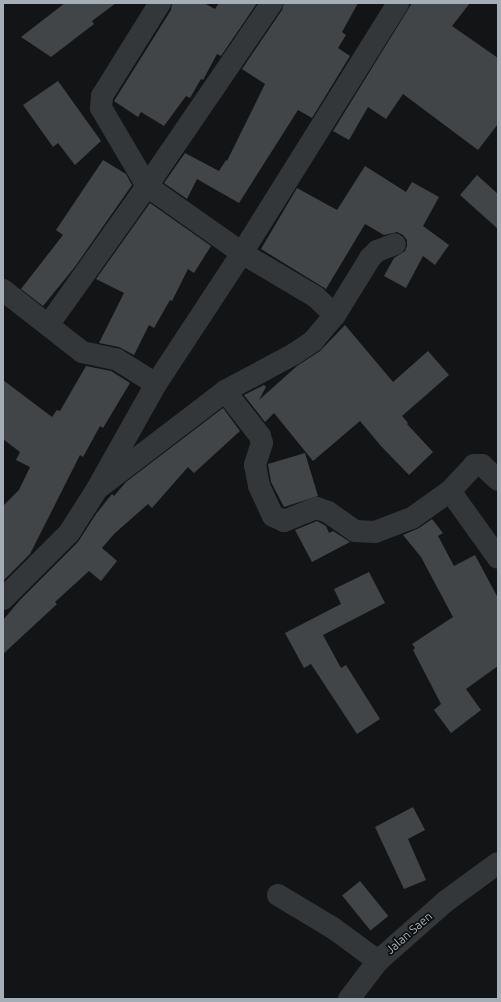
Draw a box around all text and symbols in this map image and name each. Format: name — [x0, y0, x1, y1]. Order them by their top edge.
street label: Jalan Saen — [383, 909, 435, 957]

